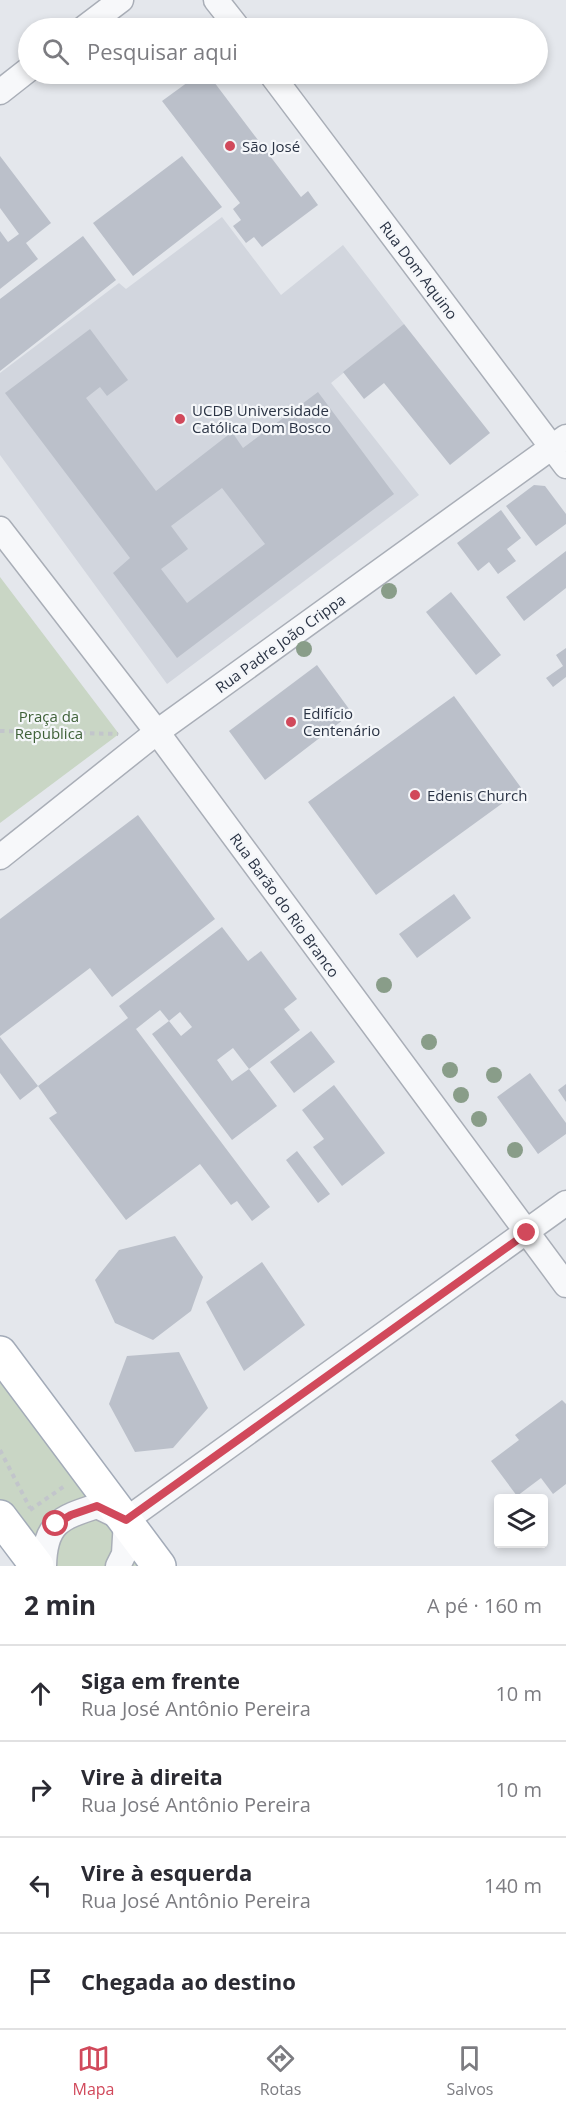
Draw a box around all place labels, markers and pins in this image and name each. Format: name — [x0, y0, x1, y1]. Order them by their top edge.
place label: São José — [242, 136, 300, 156]
marker: São José — [223, 139, 237, 153]
place label: UCDB Universidade Católica Dom Bosco — [192, 400, 331, 437]
marker: UCDB Universidade Católica Dom Bosco — [173, 412, 187, 426]
place label: Edifício Centenário — [303, 703, 380, 740]
marker: Edifício Centenário — [284, 715, 298, 729]
place label: Edenis Church — [427, 785, 527, 805]
marker: Edenis Church — [408, 788, 422, 802]

